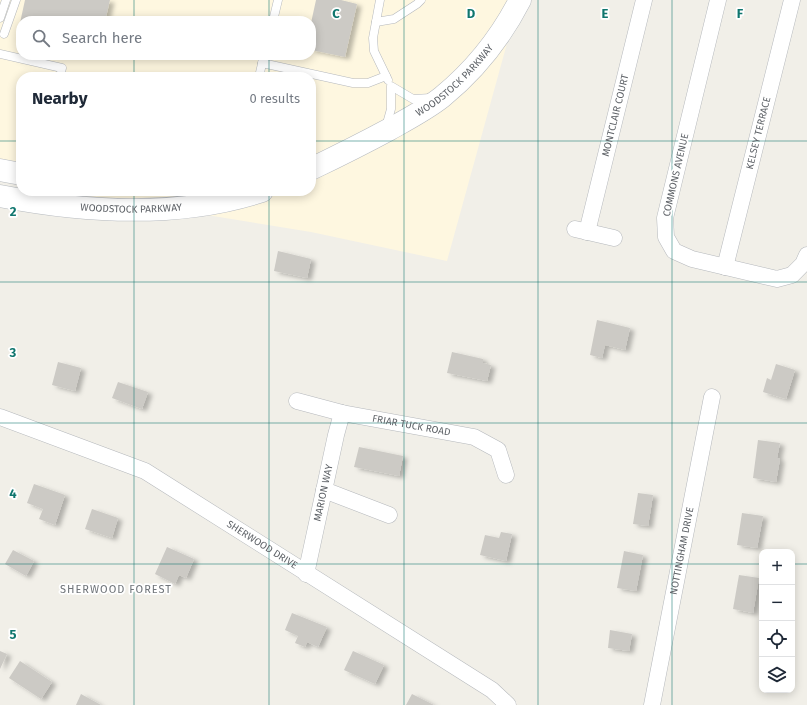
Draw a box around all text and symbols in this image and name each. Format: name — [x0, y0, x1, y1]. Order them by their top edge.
text: C — [332, 6, 340, 21]
text: D — [467, 6, 476, 21]
text: E — [602, 6, 609, 21]
text: F — [737, 6, 744, 21]
search box — [16, 16, 316, 60]
icon: search — [30, 27, 52, 49]
text: Search here — [62, 29, 142, 47]
street label: WOODSTOCK PARKWAY — [414, 42, 496, 119]
street label: MONTCLAIR COURT — [600, 72, 632, 158]
text: Nearby — [32, 88, 87, 109]
text: 0 results — [249, 91, 300, 106]
street label: KELSEY TERRACE — [744, 96, 773, 171]
street label: COMMONS AVENUE — [661, 132, 691, 218]
street label: WOODSTOCK PARKWAY — [80, 201, 183, 216]
text: 2 — [10, 204, 17, 219]
text: 3 — [9, 345, 17, 360]
street label: FRIAR TUCK ROAD — [371, 413, 451, 439]
street label: MARION WAY — [312, 463, 336, 522]
text: 4 — [9, 486, 17, 501]
street label: NOTTINGHAM DRIVE — [668, 506, 696, 596]
street label: SHERWOOD DRIVE — [224, 518, 300, 572]
map controls — [759, 549, 795, 693]
button: + — [759, 549, 795, 585]
district label: SHERWOOD FOREST — [60, 583, 172, 596]
button: − — [759, 585, 795, 621]
button: locate — [759, 621, 795, 657]
text: 5 — [10, 627, 17, 642]
button: layers — [759, 657, 795, 693]

